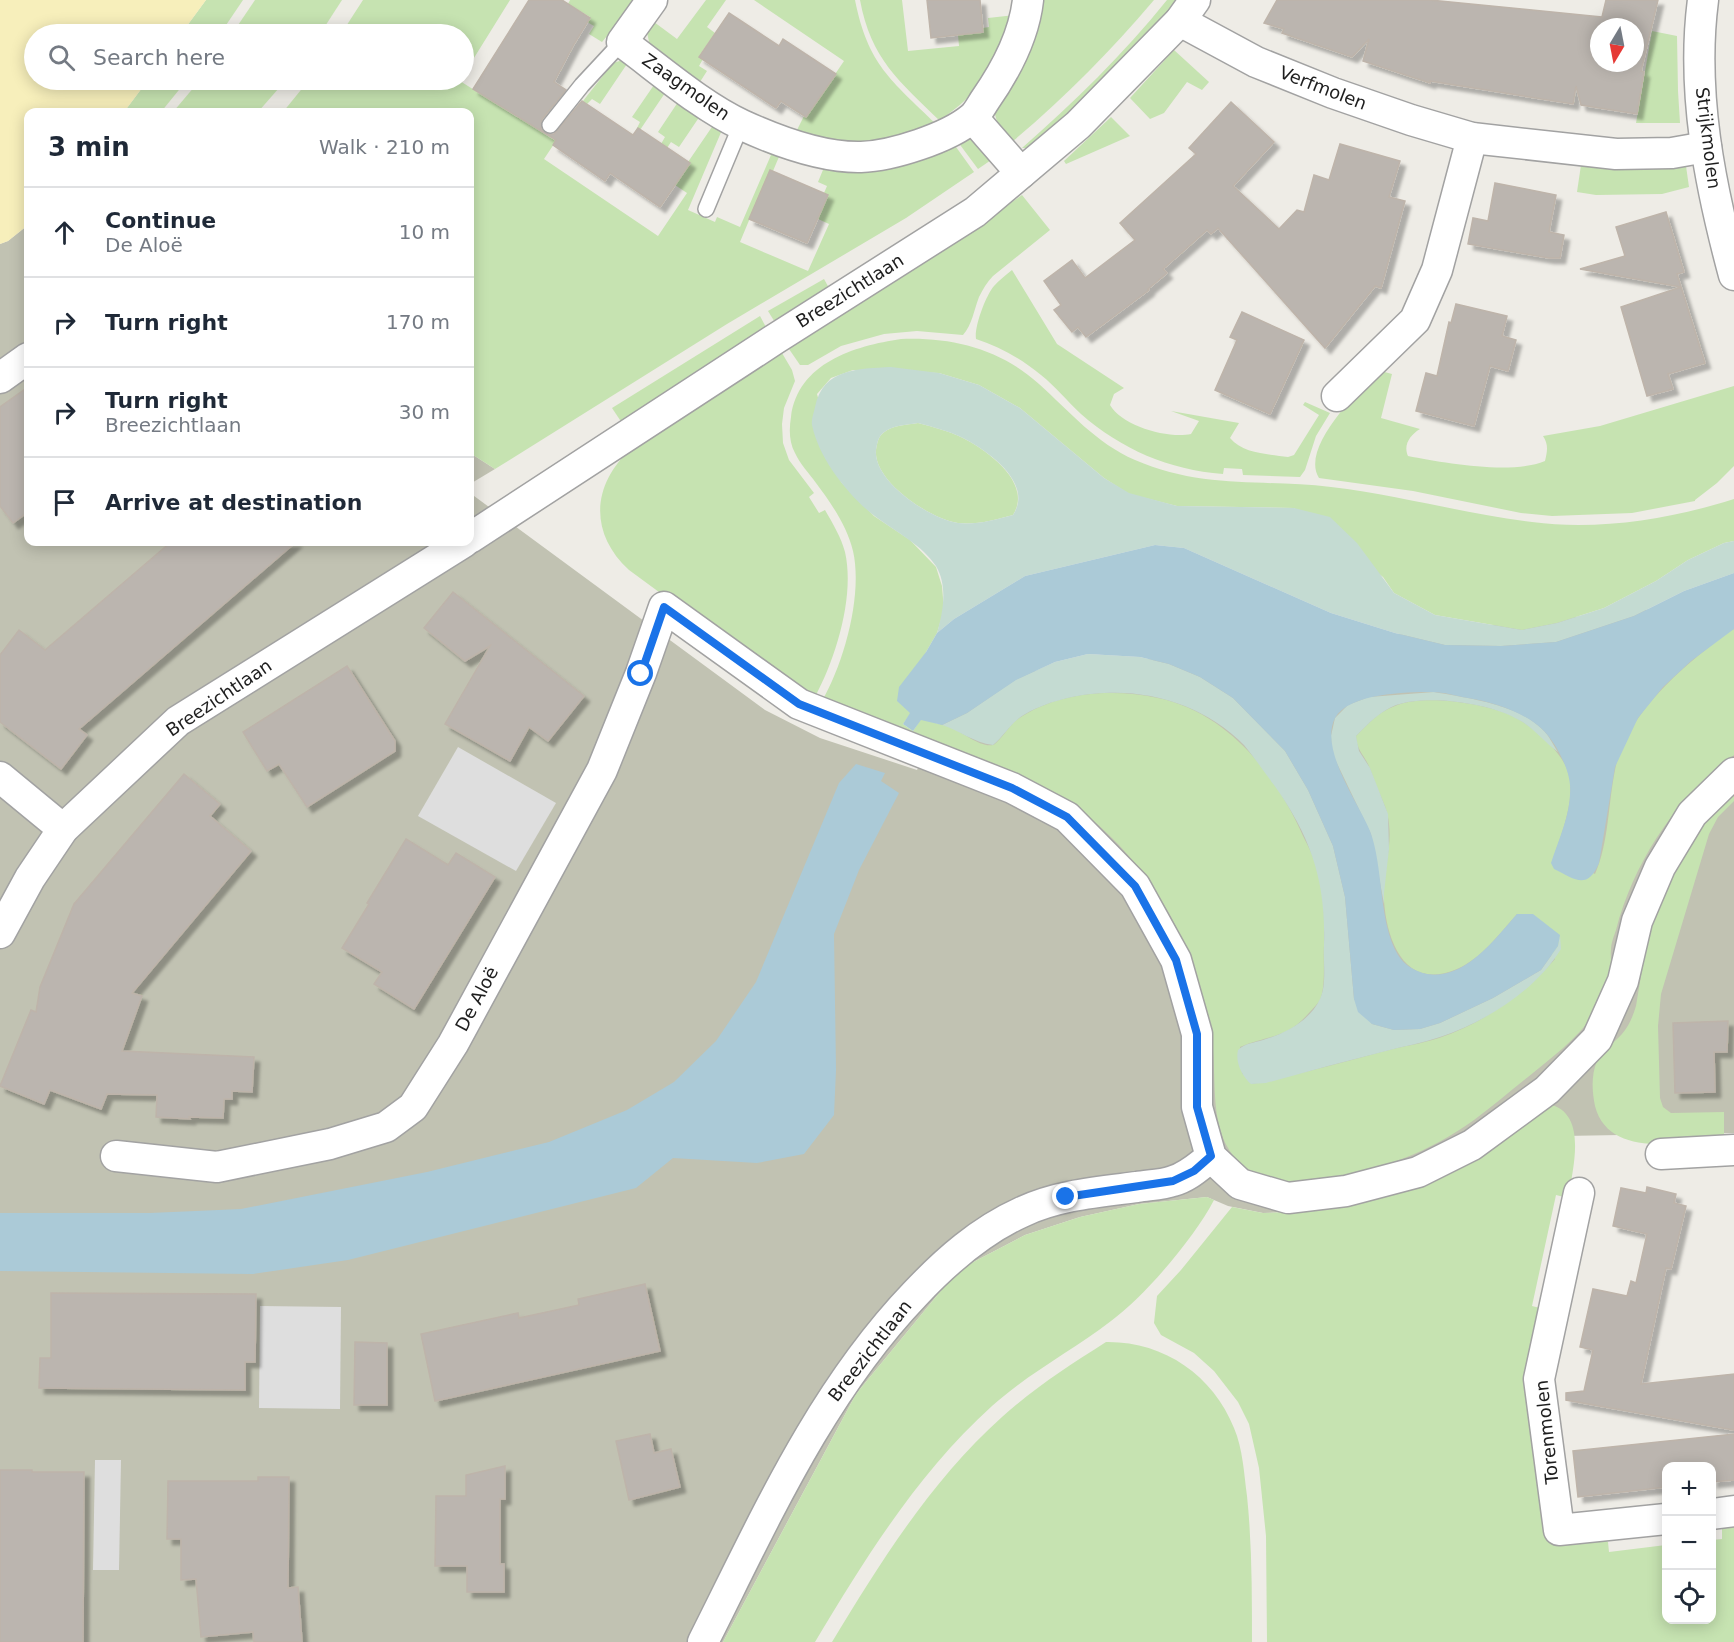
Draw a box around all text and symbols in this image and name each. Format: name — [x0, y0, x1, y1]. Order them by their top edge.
north arrow — [1590, 18, 1644, 72]
search box — [24, 24, 474, 90]
icon: search — [45, 41, 78, 74]
text: Search here — [93, 45, 225, 70]
street label: Zaagmolen — [639, 49, 734, 124]
street label: Verfmolen — [1277, 61, 1370, 114]
street label: Strijkmolen — [1692, 86, 1725, 190]
text: 3 min — [48, 132, 130, 162]
text: Walk · 210 m — [319, 135, 450, 159]
text: Continue — [105, 208, 216, 233]
icon: ahead — [48, 216, 81, 249]
text: 10 m — [399, 220, 450, 244]
text: De Aloë — [105, 233, 183, 257]
street label: Breezichtlaan — [792, 249, 907, 332]
icon: right — [48, 306, 81, 339]
text: Turn right — [105, 310, 228, 335]
text: 170 m — [386, 310, 450, 334]
text: Turn right — [105, 388, 228, 413]
icon: right — [48, 396, 81, 429]
text: 30 m — [399, 400, 450, 424]
text: Breezichtlaan — [105, 413, 241, 437]
icon: arrive — [48, 486, 81, 519]
text: Arrive at destination — [105, 490, 362, 515]
street label: Breezichtlaan — [162, 655, 275, 741]
route start — [627, 660, 653, 686]
street label: De Aloë — [451, 963, 502, 1035]
route end — [1052, 1183, 1078, 1209]
street label: Breezichtlaan — [824, 1296, 916, 1406]
street label: Torenmolen — [1531, 1379, 1563, 1486]
map controls — [1662, 1462, 1716, 1624]
button: + — [1662, 1462, 1716, 1516]
button: − — [1662, 1516, 1716, 1570]
button: locate — [1662, 1570, 1716, 1624]

